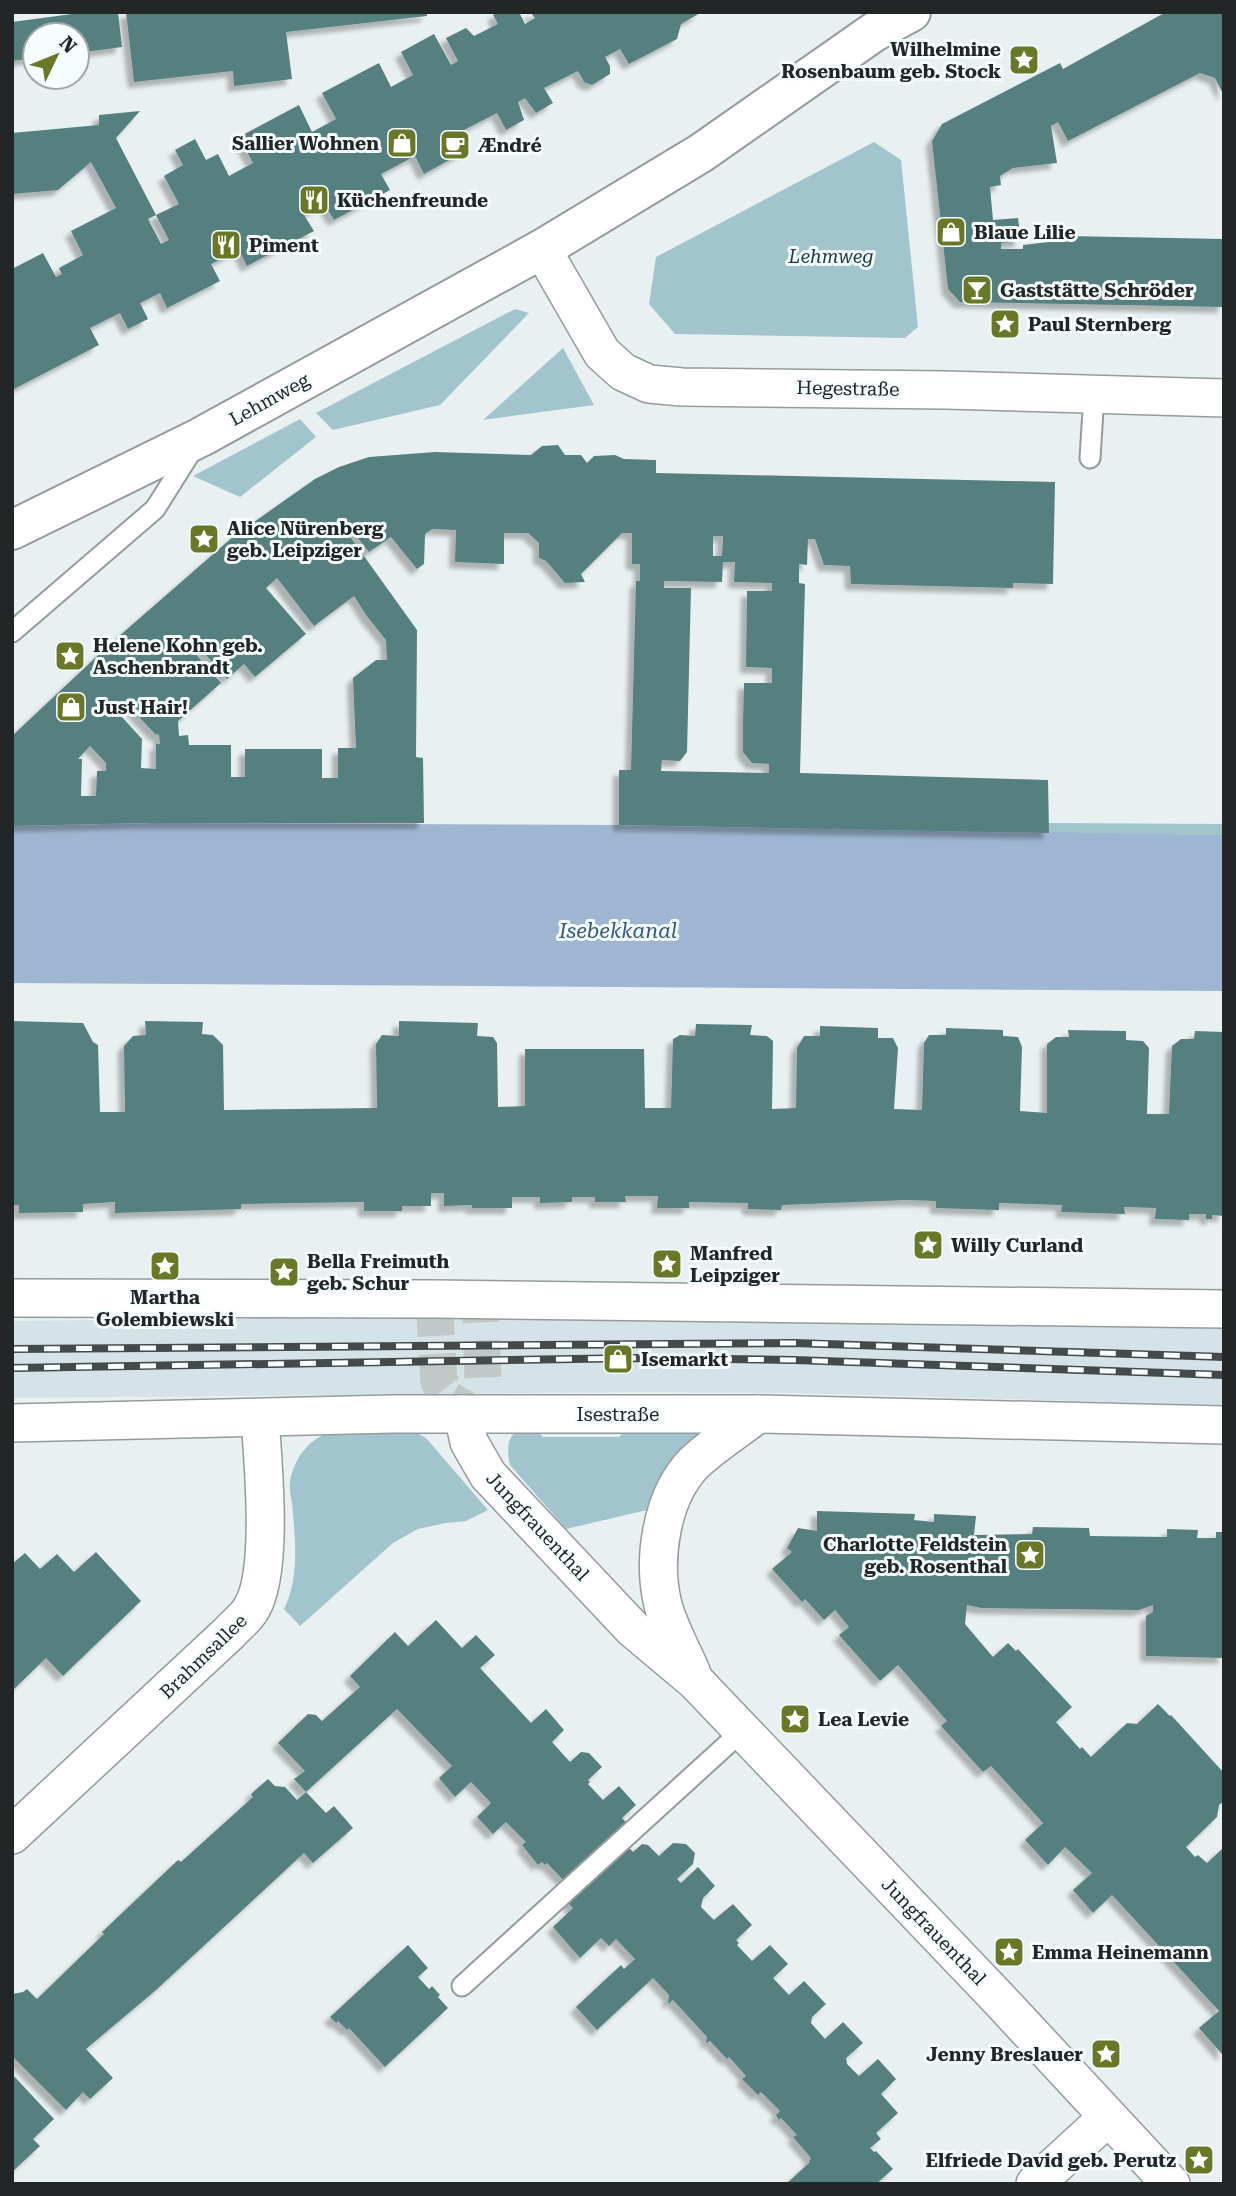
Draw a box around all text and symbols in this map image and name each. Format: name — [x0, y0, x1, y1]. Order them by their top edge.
north arrow — [21, 21, 91, 91]
text: N — [55, 32, 82, 58]
place label: Wilhelmine Rosenbaum geb. Stock — [781, 38, 1001, 83]
place icon: Wilhelmine Rosenbaum geb. Stock — [1007, 43, 1041, 77]
shop icon: Sallier Wohnen — [385, 126, 419, 160]
cafe icon: Ændré — [438, 128, 472, 162]
place label: Sallier Wohnen — [232, 132, 379, 155]
place label: Ændré — [478, 134, 542, 157]
restaurant icon: Küchenfreunde — [297, 183, 331, 217]
place label: Küchenfreunde — [337, 189, 488, 212]
shop icon: Blaue Lilie — [934, 215, 968, 249]
place label: Blaue Lilie — [974, 221, 1076, 244]
restaurant icon: Piment — [209, 228, 243, 262]
place label: Piment — [249, 234, 319, 257]
park label: Lehmweg — [788, 245, 873, 268]
bar icon: Gaststätte Schröder — [960, 273, 994, 307]
place label: Gaststätte Schröder — [1000, 279, 1194, 302]
place icon: Paul Sternberg — [988, 307, 1022, 341]
place label: Paul Sternberg — [1028, 313, 1172, 336]
street label: Lehmweg — [225, 368, 313, 431]
street label: Hegestraße — [796, 376, 900, 401]
place label: Alice Nürenberg geb. Leipziger — [226, 517, 384, 562]
place icon: Alice Nürenberg geb. Leipziger — [187, 522, 221, 556]
place label: Helene Kohn geb. Aschenbrandt — [93, 634, 263, 679]
place icon: Helene Kohn geb. Aschenbrandt — [53, 639, 87, 673]
shop icon: Just Hair! — [54, 690, 88, 724]
place label: Just Hair! — [94, 696, 188, 719]
water label: Isebekkanal — [558, 919, 677, 943]
place icon: Willy Curland — [911, 1228, 945, 1262]
place label: Willy Curland — [951, 1234, 1083, 1257]
place label: Manfred Leipziger — [690, 1242, 780, 1287]
place icon: Manfred Leipziger — [650, 1247, 684, 1281]
place icon: Martha Golembiewski — [148, 1249, 182, 1283]
place label: Bella Freimuth geb. Schur — [306, 1250, 450, 1295]
place icon: Bella Freimuth geb. Schur — [267, 1255, 301, 1289]
place label: Martha Golembiewski — [96, 1286, 234, 1331]
shop icon: Isemarkt — [601, 1342, 635, 1376]
place label: Isemarkt — [641, 1348, 729, 1371]
street label: Isestraße — [577, 1403, 659, 1426]
street label: Jungfrauenthal — [481, 1467, 594, 1586]
place label: Charlotte Feldstein geb. Rosenthal — [823, 1533, 1007, 1578]
place icon: Charlotte Feldstein geb. Rosenthal — [1013, 1538, 1047, 1572]
street label: Brahmsallee — [155, 1609, 252, 1704]
place icon: Lea Levie — [778, 1702, 812, 1736]
place label: Lea Levie — [818, 1708, 909, 1731]
street label: Jungfrauenthal — [877, 1873, 991, 1990]
place icon: Emma Heinemann — [992, 1935, 1026, 1969]
place label: Emma Heinemann — [1032, 1941, 1209, 1964]
place icon: Jenny Breslauer — [1089, 2037, 1123, 2071]
place label: Jenny Breslauer — [926, 2043, 1083, 2066]
place icon: Elfriede David geb. Perutz — [1182, 2143, 1216, 2177]
place label: Elfriede David geb. Perutz — [926, 2149, 1176, 2172]

